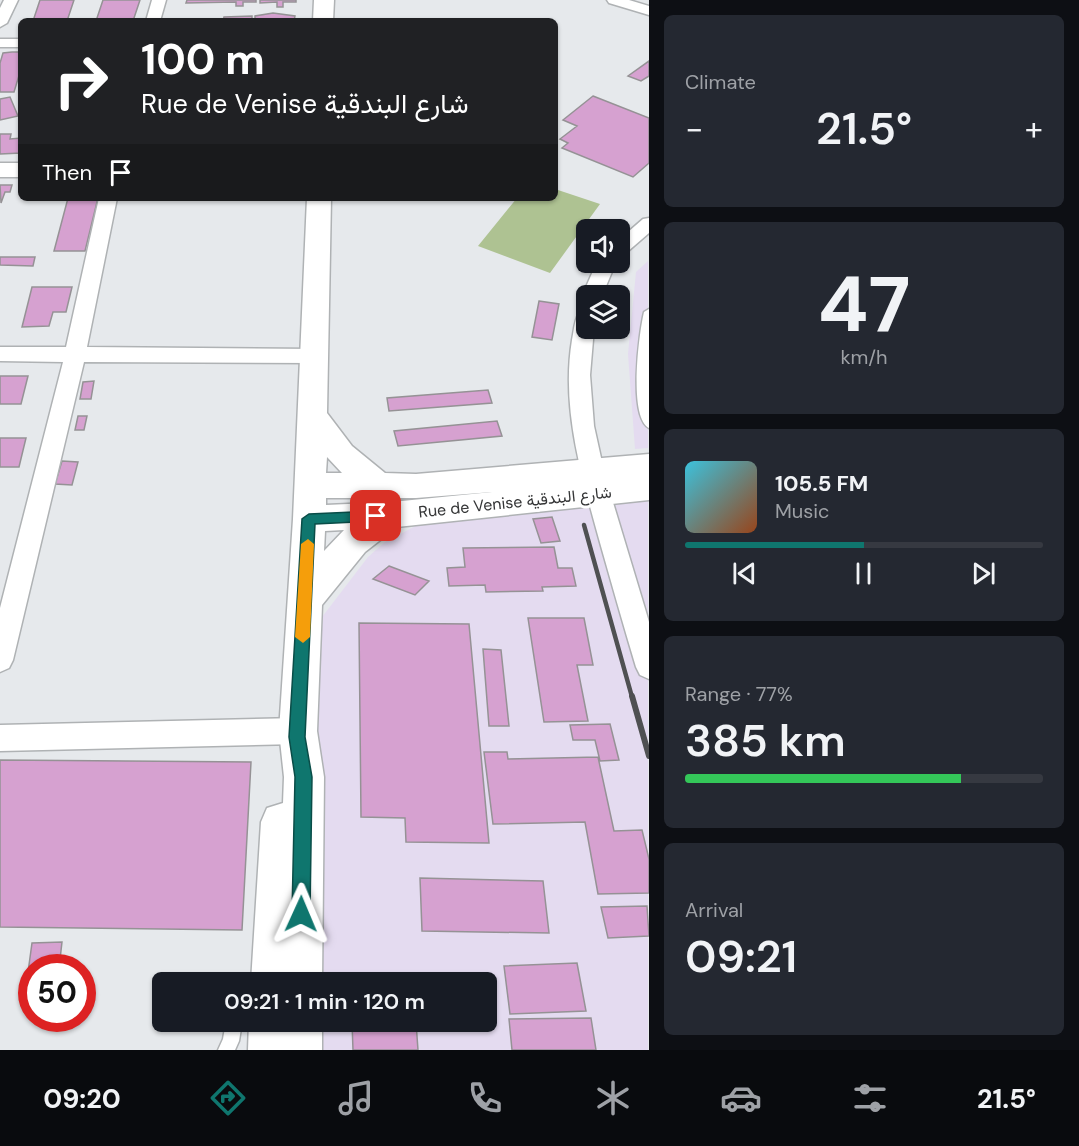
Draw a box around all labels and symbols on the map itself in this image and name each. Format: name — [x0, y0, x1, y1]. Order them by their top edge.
street label: Rue de Venise شارع البندقية — [417, 481, 613, 524]
pin — [350, 490, 401, 541]
position arrow — [269, 882, 333, 946]
speed limit sign: 50 — [18, 954, 96, 1032]

